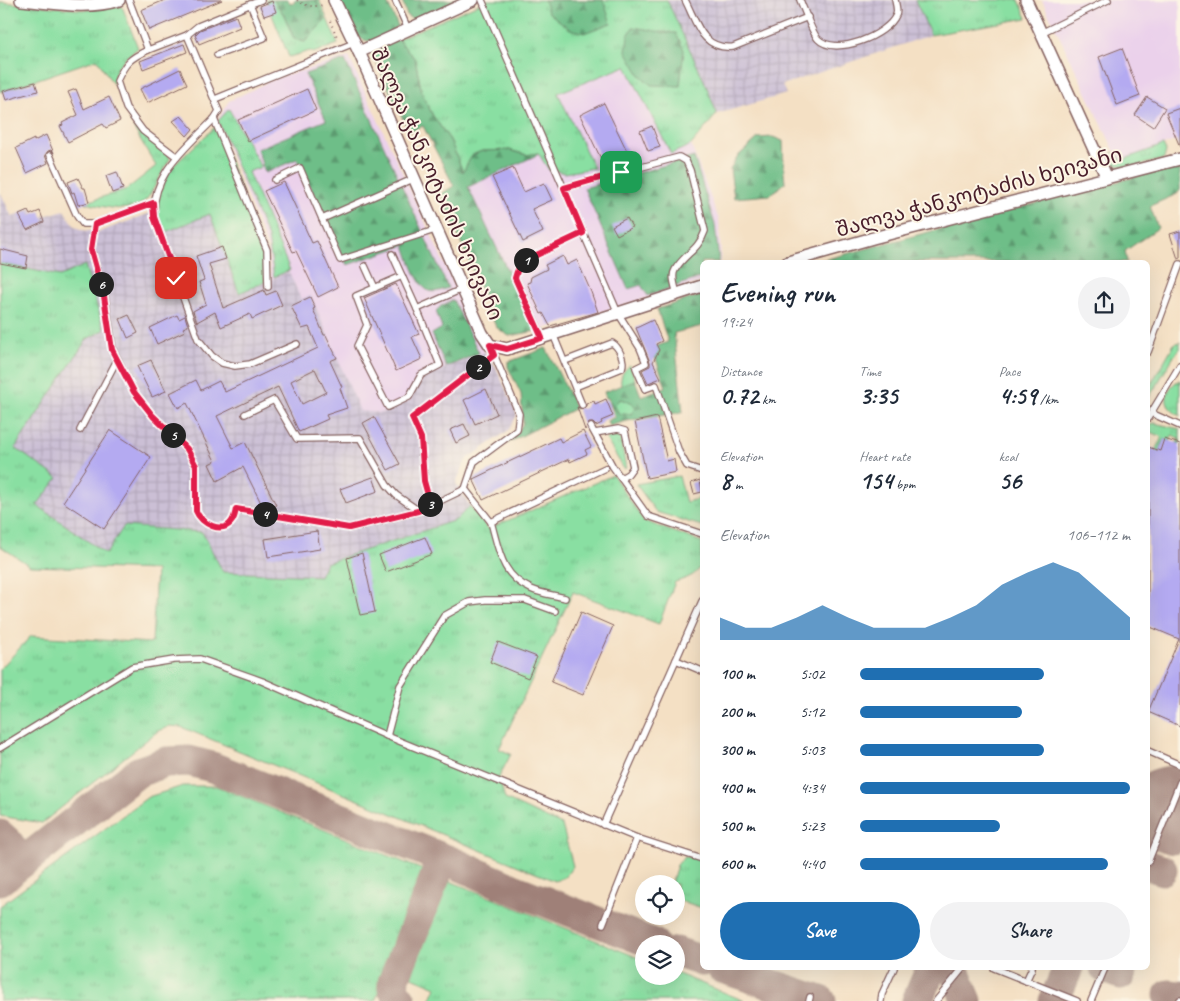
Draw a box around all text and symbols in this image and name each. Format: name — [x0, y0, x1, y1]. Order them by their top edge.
street label: შალვა ჭანკოტაძის ხეივანი — [365, 44, 509, 324]
street label: შალვა ჭანკოტაძის ხეივანი — [833, 141, 1125, 243]
pin — [600, 151, 642, 193]
icon: arrive — [607, 158, 635, 186]
pin: 1 — [514, 248, 538, 272]
text: 1 — [523, 252, 530, 269]
pin — [155, 257, 197, 299]
icon: check — [162, 264, 190, 292]
pin: 6 — [88, 272, 114, 296]
text: Evening run — [720, 275, 835, 310]
text: 6 — [98, 276, 105, 293]
button: share — [1078, 277, 1130, 329]
text: 19:24 — [720, 312, 752, 332]
pin: 2 — [466, 354, 490, 380]
text: 2 — [475, 359, 482, 376]
text: Distance — [720, 363, 762, 380]
text: Time — [859, 363, 881, 380]
text: Pace — [999, 363, 1020, 380]
text: 0.72 — [720, 380, 759, 412]
text: 3:35 — [859, 380, 898, 412]
text: 4:59 — [999, 380, 1037, 412]
text: km — [759, 391, 776, 408]
text: /km — [1037, 391, 1058, 408]
pin: 5 — [160, 422, 186, 448]
text: 5 — [170, 427, 177, 444]
text: Elevation — [720, 448, 763, 465]
text: Heart rate — [859, 448, 910, 465]
text: kcal — [999, 448, 1017, 465]
text: 8 — [720, 465, 731, 497]
text: 154 — [859, 465, 893, 497]
text: 56 — [999, 465, 1021, 497]
text: m — [731, 476, 743, 493]
text: bpm — [893, 476, 915, 493]
pin: 3 — [418, 492, 442, 516]
text: 3 — [427, 496, 434, 513]
pin: 4 — [252, 502, 278, 526]
text: 4 — [262, 506, 269, 523]
text: Elevation — [720, 525, 769, 545]
text: 106–112 m — [1067, 525, 1130, 545]
text: 100 m — [720, 664, 755, 684]
text: 5:02 — [800, 664, 825, 684]
text: 200 m — [720, 702, 755, 722]
text: 5:12 — [800, 702, 825, 722]
text: 300 m — [720, 740, 755, 760]
text: 5:03 — [800, 740, 825, 760]
text: 400 m — [720, 778, 755, 798]
text: 4:34 — [800, 778, 825, 798]
text: 500 m — [720, 816, 754, 836]
text: 5:23 — [800, 816, 825, 836]
text: 600 m — [720, 854, 755, 874]
text: 4:40 — [800, 854, 825, 874]
map controls — [635, 875, 685, 985]
button: locate — [635, 875, 685, 925]
button: Save — [720, 902, 920, 960]
button: Share — [930, 902, 1130, 960]
button: layers — [635, 935, 685, 985]

